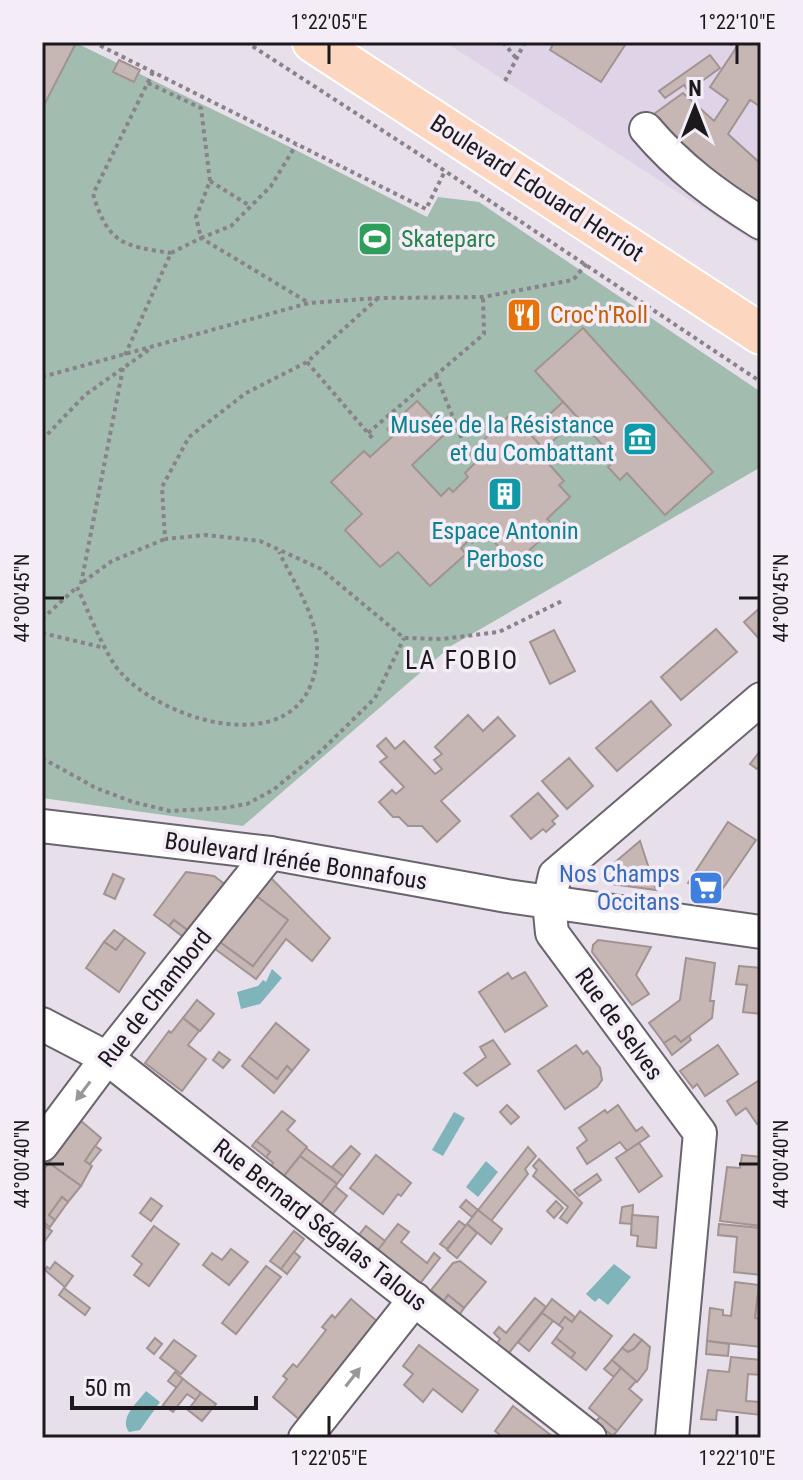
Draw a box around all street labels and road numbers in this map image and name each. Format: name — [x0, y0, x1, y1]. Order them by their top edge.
street label: Boulevard Edouard Herriot — [425, 109, 649, 267]
street label: Boulevard Irénée Bonnafous — [163, 826, 429, 896]
street label: Rue de Chambord — [92, 923, 218, 1073]
street label: Rue de Selves — [569, 963, 669, 1085]
street label: Rue Bernard Ségalas Talous — [208, 1133, 432, 1317]

